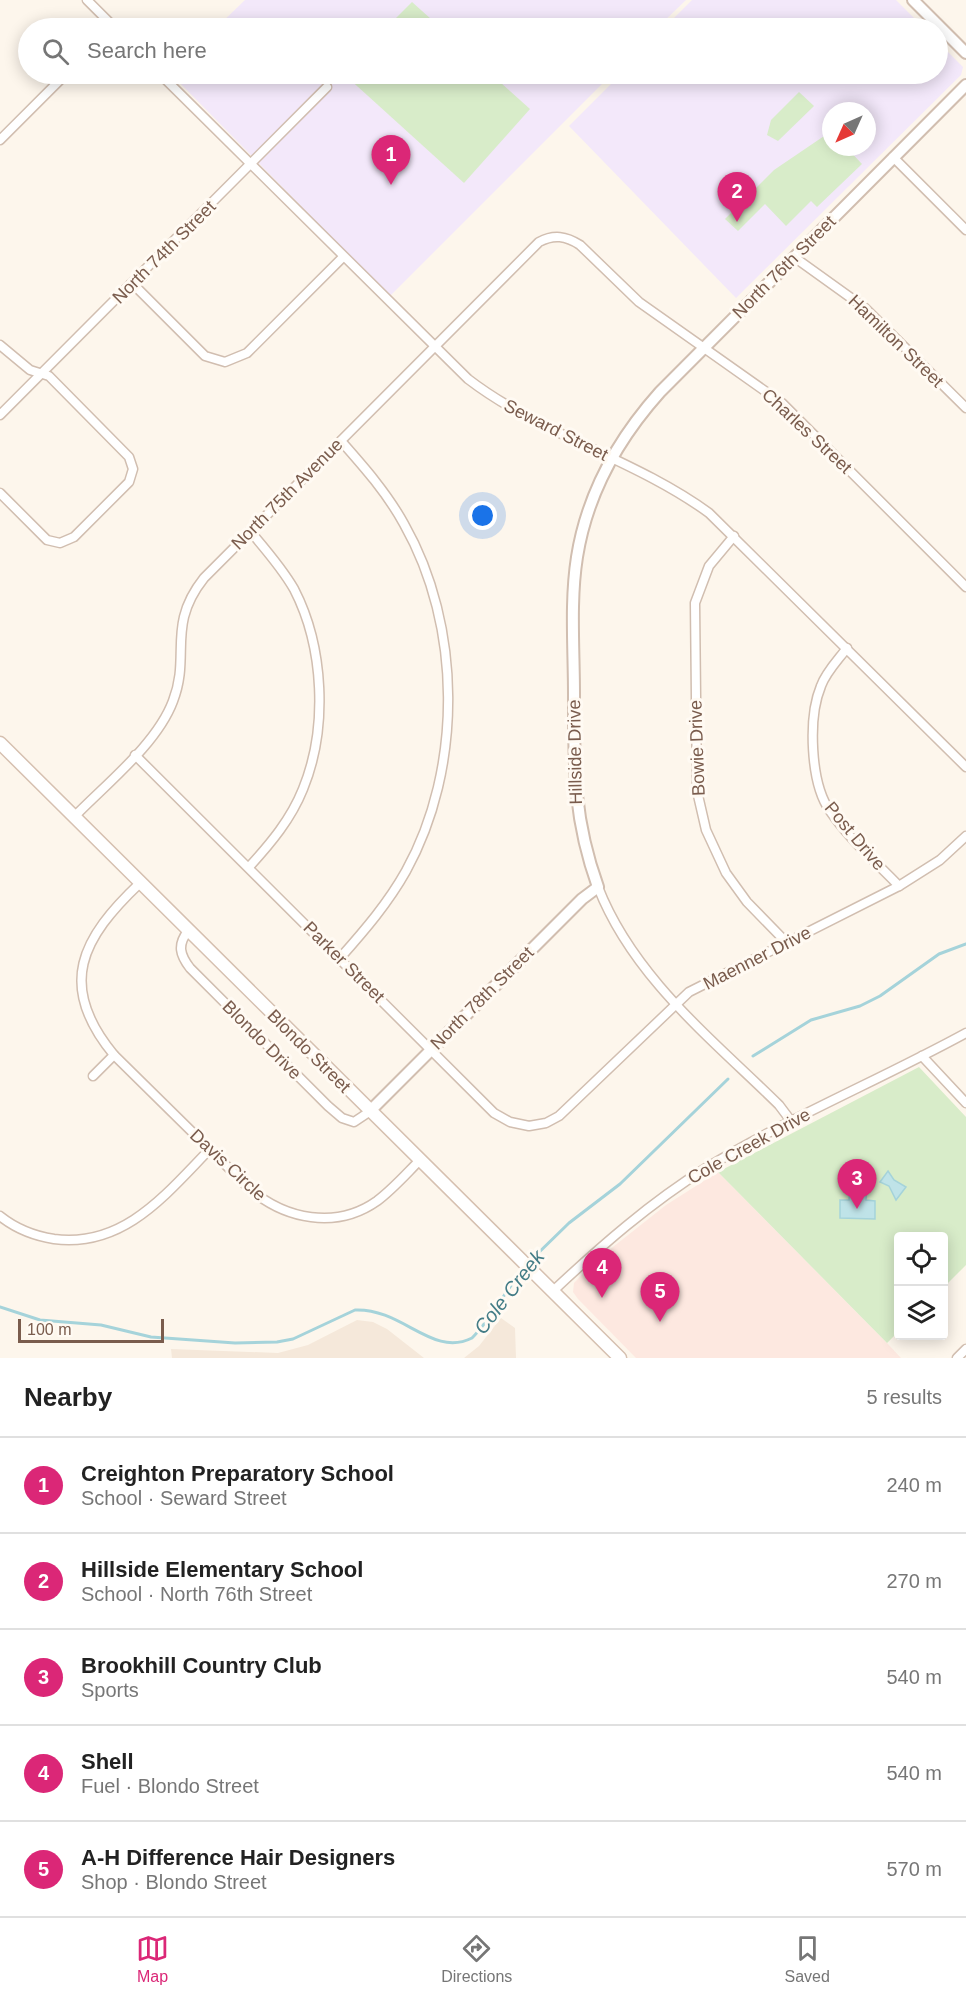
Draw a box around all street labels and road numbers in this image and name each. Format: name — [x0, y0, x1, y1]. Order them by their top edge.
street label: North 74th Street — [108, 196, 220, 308]
street label: North 76th Street — [728, 211, 840, 323]
street label: Hamilton Street — [844, 291, 948, 391]
street label: Charles Street — [758, 384, 856, 478]
street label: Seward Street — [501, 395, 611, 465]
street label: North 75th Avenue — [227, 434, 347, 554]
street label: Hillside Drive — [564, 699, 586, 805]
street label: Bowie Drive — [685, 700, 709, 796]
street label: Post Drive — [821, 798, 889, 874]
street label: Parker Street — [299, 917, 389, 1007]
street label: Maenner Drive — [700, 922, 814, 994]
street label: North 78th Street — [426, 942, 538, 1054]
street label: Blondo Drive — [218, 996, 306, 1084]
street label: Blondo Street — [263, 1005, 355, 1097]
street label: Cole Creek Drive — [684, 1104, 814, 1188]
street label: Davis Circle — [186, 1125, 270, 1205]

